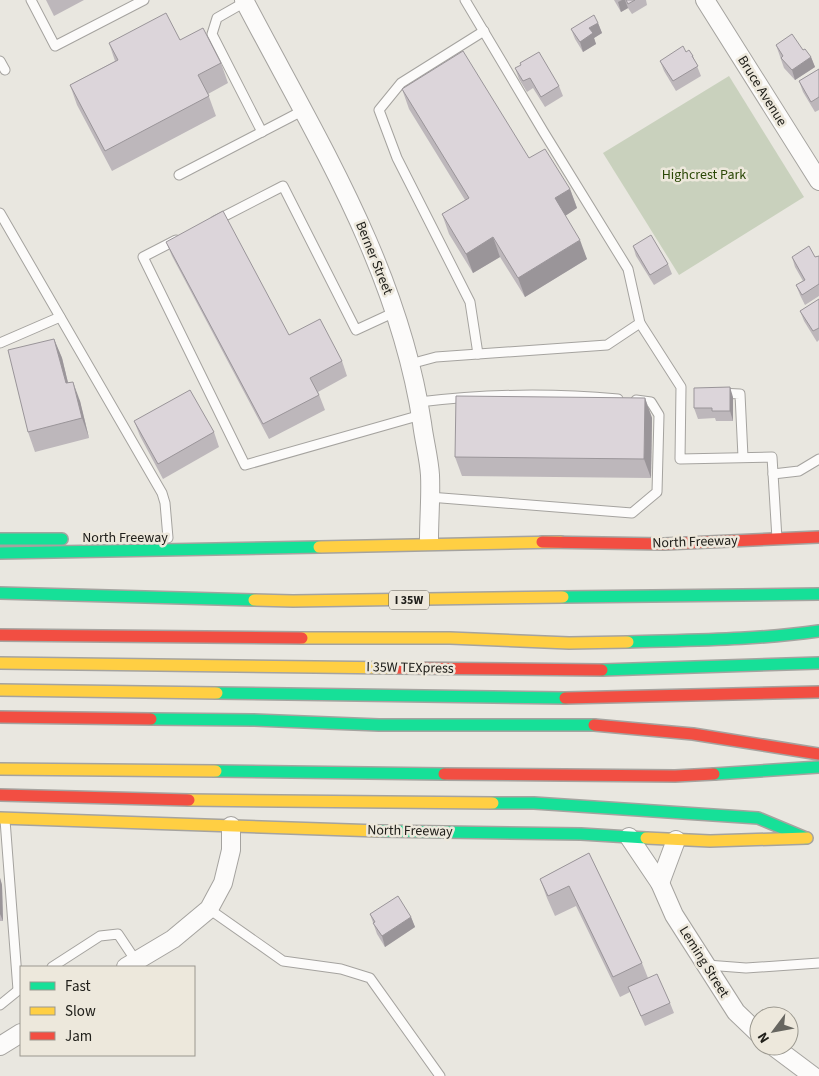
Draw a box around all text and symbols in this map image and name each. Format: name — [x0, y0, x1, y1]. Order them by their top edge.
street label: Bruce Avenue — [732, 52, 792, 130]
park label: Highcrest Park — [662, 165, 746, 185]
street label: Berner Street — [350, 218, 398, 298]
street label: North Freeway — [82, 528, 168, 548]
street label: North Freeway — [652, 530, 739, 553]
road number: I 35W — [389, 590, 429, 610]
street label: I 35W TEXpress — [366, 657, 454, 679]
street label: North Freeway — [367, 820, 453, 842]
street label: Leming Street — [674, 922, 734, 1002]
legend — [20, 966, 195, 1056]
text: Fast — [65, 976, 91, 997]
text: Slow — [65, 1001, 96, 1022]
north arrow — [749, 1006, 799, 1056]
text: Jam — [65, 1026, 92, 1047]
text: N — [753, 1028, 775, 1047]

